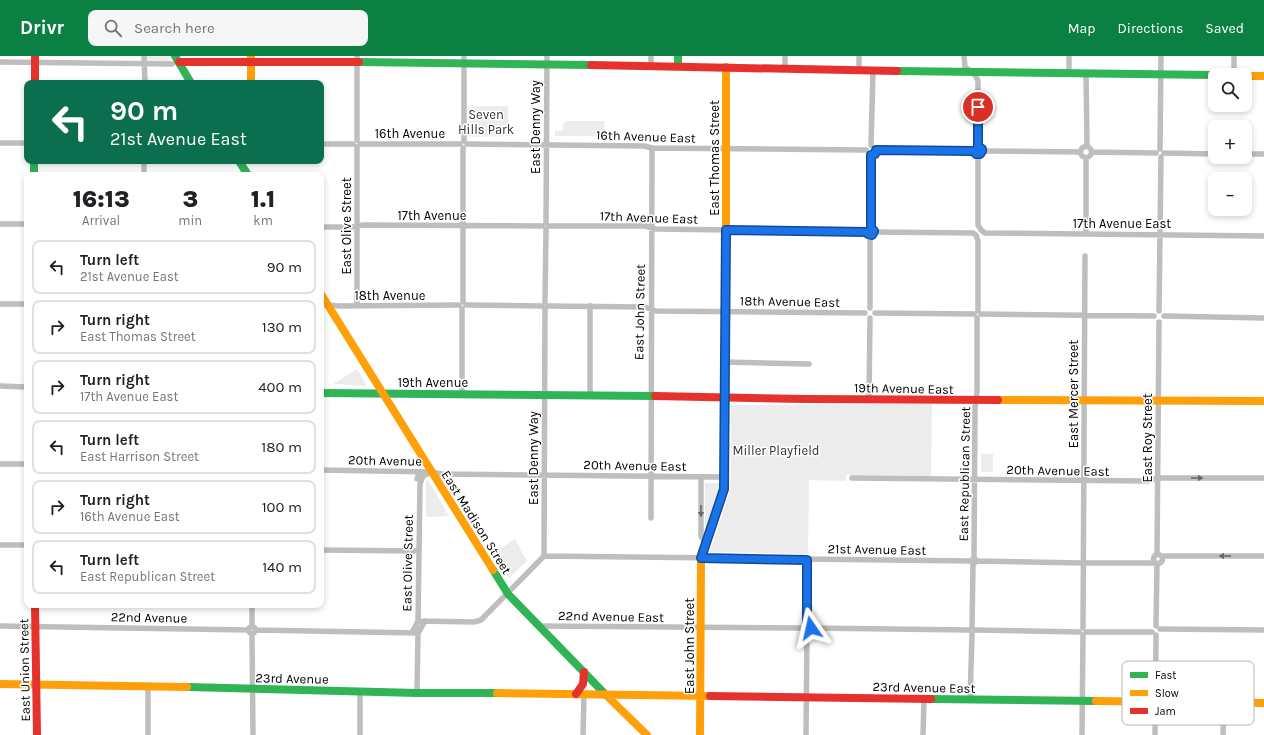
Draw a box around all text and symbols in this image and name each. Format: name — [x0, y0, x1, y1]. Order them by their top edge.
search box — [88, 10, 368, 46]
text: Drivr — [20, 17, 64, 39]
icon: search — [102, 17, 124, 39]
text: Search here — [134, 19, 215, 37]
text: Map — [1068, 20, 1096, 37]
text: Directions — [1118, 20, 1183, 37]
text: Saved — [1205, 20, 1244, 37]
map controls — [1208, 68, 1252, 216]
button: search — [1208, 68, 1252, 112]
street label: East Denny Way — [528, 80, 543, 174]
pin — [961, 90, 995, 124]
text: 90 m — [110, 94, 178, 127]
icon: left — [44, 96, 96, 148]
icon: arrive — [967, 96, 989, 118]
street label: East Thomas Street — [707, 100, 722, 216]
park label: Seven Hills Park — [458, 107, 514, 137]
button: + — [1208, 120, 1252, 164]
street label: 16th Avenue — [375, 126, 445, 141]
street label: 16th Avenue East — [596, 127, 696, 146]
text: 21st Avenue East — [110, 128, 247, 150]
button: − — [1208, 172, 1252, 216]
street label: East Olive Street — [339, 177, 354, 275]
text: 16:13 — [73, 185, 130, 213]
text: 3 — [182, 185, 198, 213]
text: 1.1 — [251, 185, 275, 213]
street label: 17th Avenue — [397, 208, 467, 223]
street label: 17th Avenue East — [600, 208, 698, 227]
text: Arrival — [82, 213, 120, 228]
text: min — [178, 213, 202, 228]
text: km — [253, 213, 273, 228]
street label: 17th Avenue East — [1073, 216, 1171, 231]
text: Turn left — [80, 251, 139, 269]
icon: left — [46, 256, 68, 278]
text: 90 m — [267, 258, 302, 276]
street label: East John Street — [631, 264, 648, 360]
text: 21st Avenue East — [80, 269, 179, 284]
street label: 18th Avenue — [355, 288, 426, 303]
street label: 18th Avenue East — [740, 293, 840, 310]
text: Turn right — [80, 311, 150, 329]
icon: right — [46, 316, 68, 338]
text: 130 m — [262, 318, 302, 336]
text: East Thomas Street — [80, 329, 196, 344]
street label: East Mercer Street — [1066, 340, 1081, 448]
text: Turn right — [80, 371, 150, 389]
street label: 19th Avenue — [398, 375, 469, 390]
icon: right — [46, 376, 68, 398]
text: 400 m — [258, 378, 302, 396]
street label: 19th Avenue East — [854, 380, 954, 397]
text: 17th Avenue East — [80, 389, 178, 404]
street label: East Roy Street — [1140, 393, 1155, 483]
street label: East Republican Street — [956, 406, 973, 542]
street label: East Denny Way — [526, 411, 541, 505]
text: Turn left — [80, 431, 139, 449]
icon: left — [46, 436, 68, 458]
text: 180 m — [261, 438, 302, 456]
park label: Miller Playfield — [732, 443, 820, 458]
text: East Harrison Street — [80, 449, 199, 464]
street label: 20th Avenue — [348, 452, 422, 469]
street label: 20th Avenue East — [583, 457, 687, 474]
street label: 20th Avenue East — [1006, 462, 1110, 479]
street label: East Madison Street — [439, 468, 515, 577]
one-way arrow — [1191, 475, 1204, 481]
text: Turn right — [80, 491, 150, 509]
icon: right — [46, 496, 68, 518]
text: 100 m — [262, 498, 302, 516]
one-way arrow — [698, 505, 704, 518]
text: 16th Avenue East — [80, 509, 180, 524]
street label: East Olive Street — [399, 514, 416, 612]
street label: 21st Avenue East — [828, 541, 927, 558]
text: Turn left — [80, 551, 139, 569]
one-way arrow — [1218, 553, 1231, 559]
icon: left — [46, 556, 68, 578]
text: 140 m — [262, 558, 302, 576]
text: East Republican Street — [80, 569, 215, 584]
street label: East John Street — [682, 598, 697, 694]
position arrow — [790, 607, 832, 649]
street label: 22nd Avenue East — [558, 608, 664, 625]
street label: 22nd Avenue — [111, 609, 188, 626]
street label: East Union Street — [16, 618, 33, 722]
legend — [1122, 661, 1254, 725]
text: Fast — [1155, 669, 1176, 682]
street label: 23rd Avenue — [255, 670, 329, 687]
street label: 23rd Avenue East — [872, 679, 976, 696]
text: Slow — [1155, 687, 1179, 700]
text: Jam — [1155, 705, 1176, 718]

